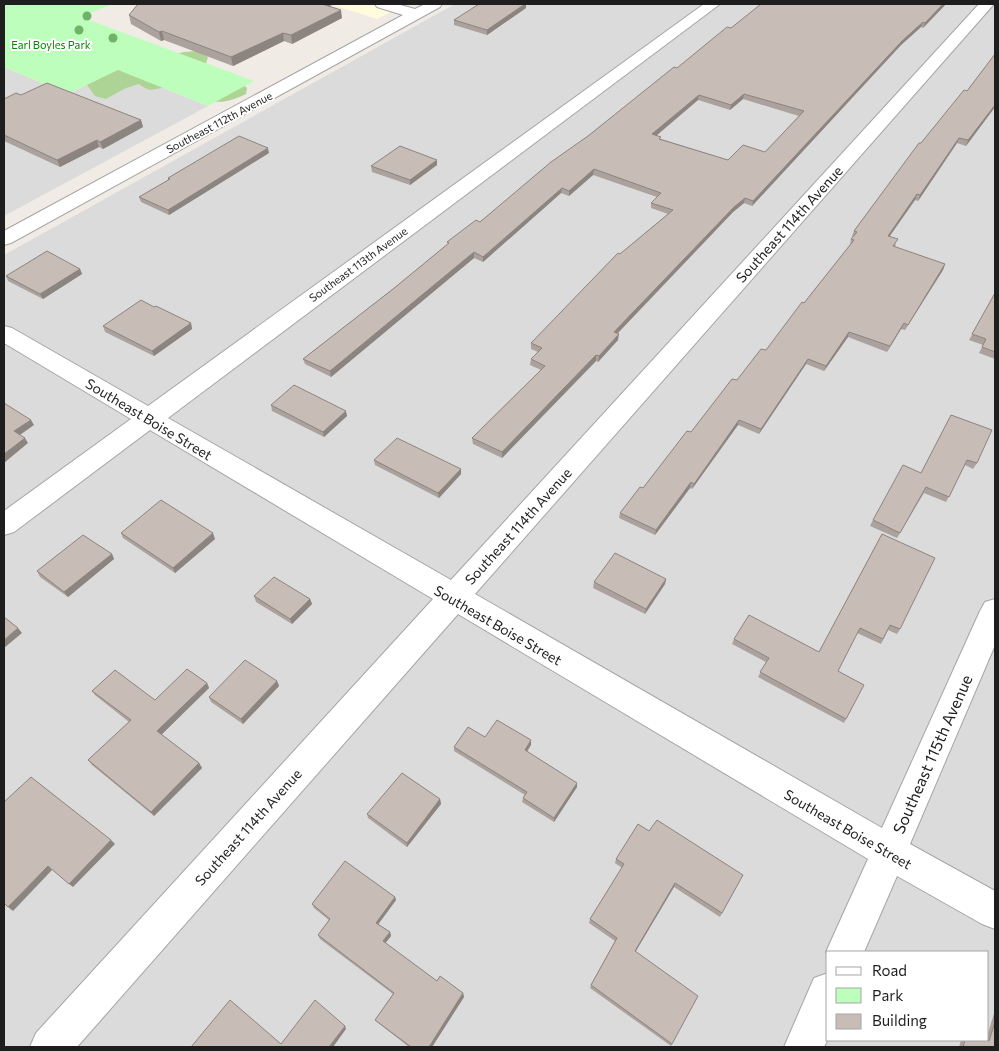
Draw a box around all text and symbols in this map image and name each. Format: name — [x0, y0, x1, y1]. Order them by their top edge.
park label: Earl Boyles Park — [11, 38, 91, 51]
street label: Southeast 112th Avenue — [164, 88, 274, 155]
street label: Southeast 114th Avenue — [732, 162, 846, 286]
street label: Southeast 113th Avenue — [306, 224, 410, 304]
street label: Southeast Boise Street — [83, 374, 216, 464]
street label: Southeast 114th Avenue — [461, 464, 575, 588]
street label: Southeast Boise Street — [431, 581, 565, 669]
street label: Southeast 115th Avenue — [888, 671, 976, 837]
street label: Southeast 114th Avenue — [191, 765, 305, 889]
street label: Southeast Boise Street — [781, 785, 915, 873]
legend — [826, 951, 989, 1041]
text: Road — [872, 961, 907, 979]
text: Park — [872, 986, 903, 1004]
text: Building — [872, 1011, 927, 1029]

